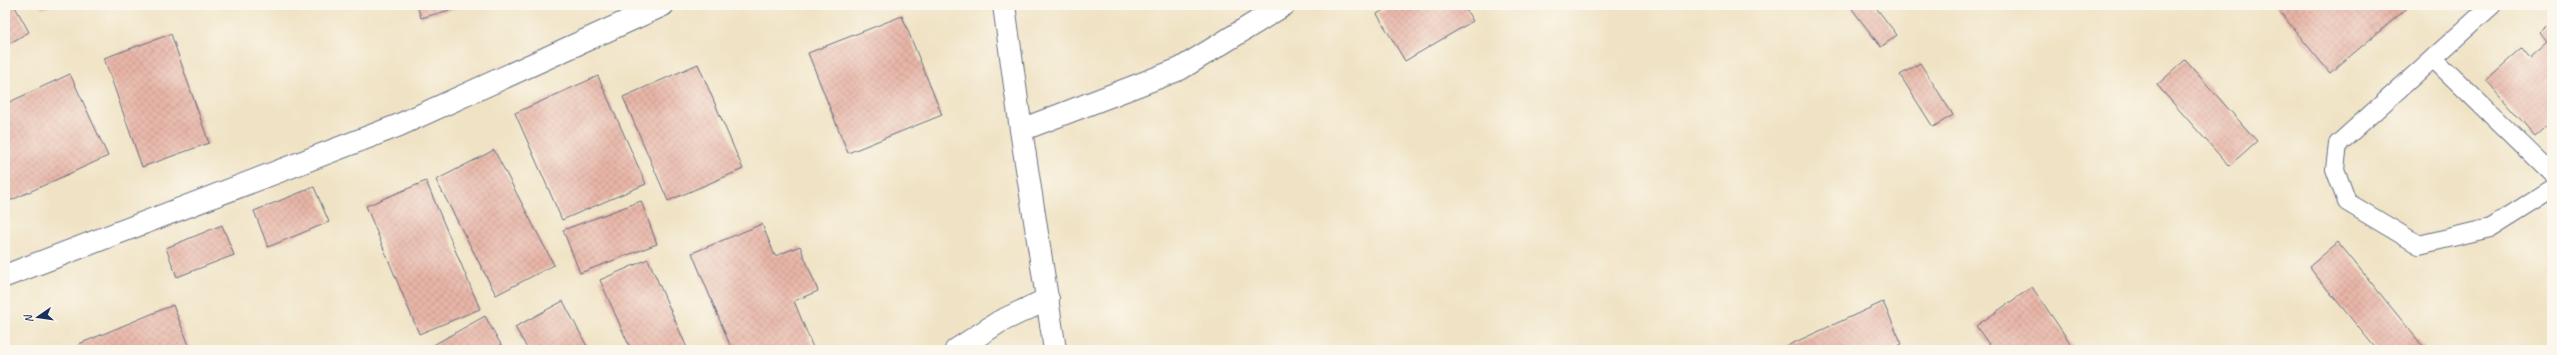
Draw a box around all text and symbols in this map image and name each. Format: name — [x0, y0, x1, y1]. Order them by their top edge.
north arrow — [18, 297, 58, 337]
text: N — [20, 312, 36, 324]

